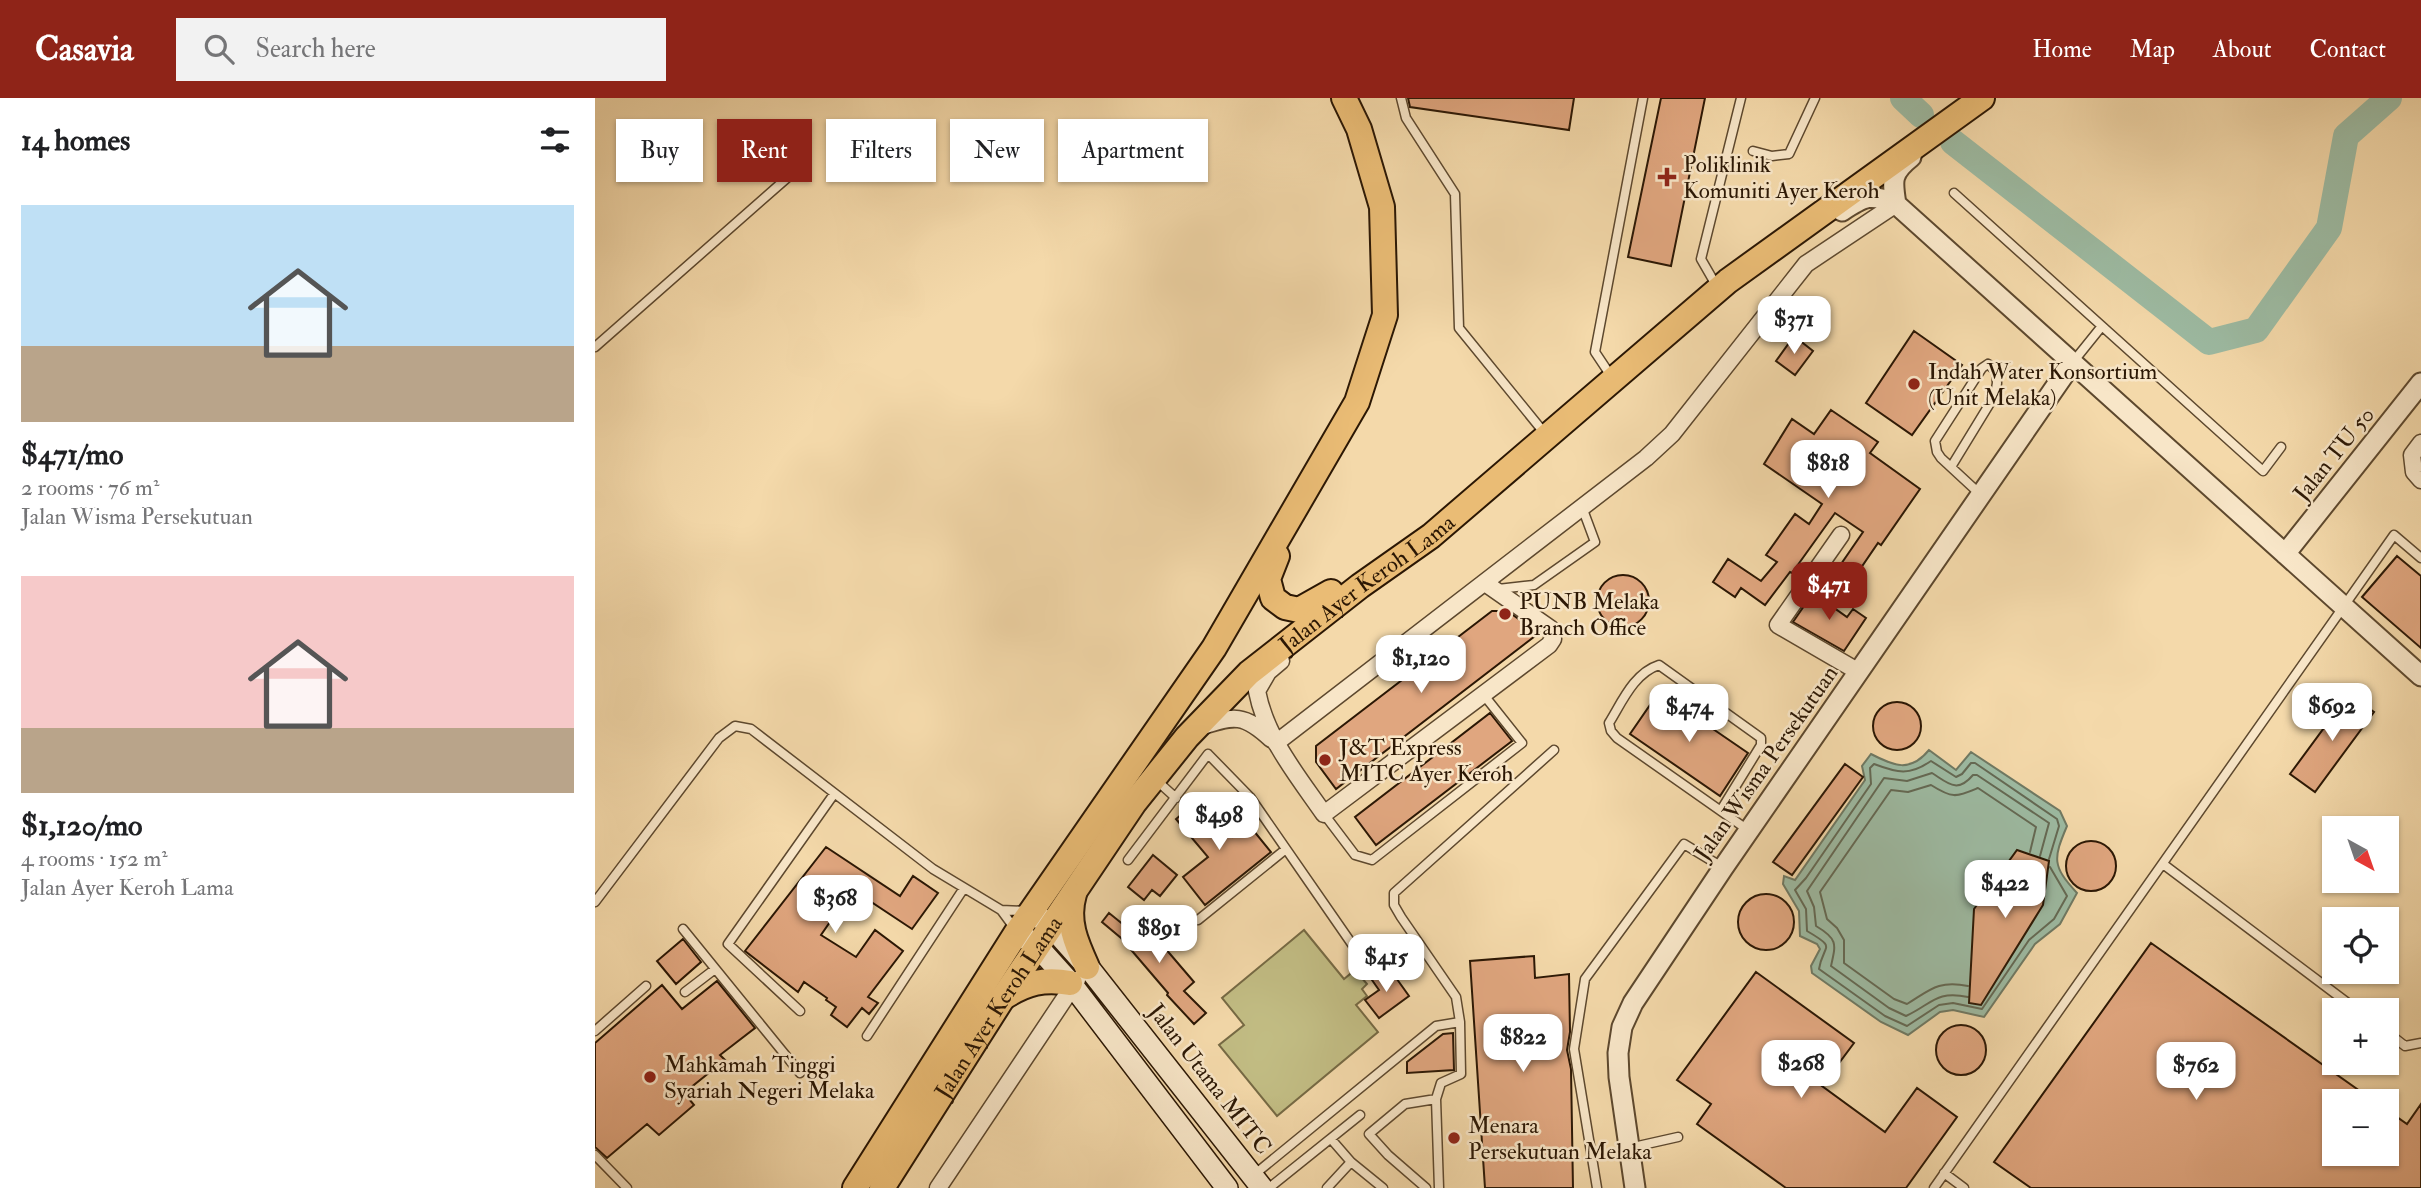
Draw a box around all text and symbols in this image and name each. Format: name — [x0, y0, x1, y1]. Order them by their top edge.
search box — [176, 18, 666, 81]
text: Casavia — [35, 29, 134, 70]
icon: search — [200, 30, 238, 68]
text: Search here — [256, 33, 376, 65]
text: Home — [2032, 34, 2092, 65]
text: Map — [2130, 34, 2175, 65]
text: About — [2213, 34, 2272, 65]
text: Contact — [2310, 34, 2386, 65]
chip: Buy — [616, 119, 703, 182]
chip: Rent — [717, 119, 812, 182]
chip: Filters — [826, 119, 936, 182]
chip: New — [950, 119, 1044, 182]
chip: Apartment — [1058, 119, 1208, 182]
icon: filters — [536, 121, 574, 159]
text: 14 homes — [21, 122, 130, 159]
place label: Poliklinik Komuniti Ayer Keroh — [1683, 150, 1880, 205]
marker: Poliklinik Komuniti Ayer Keroh — [1657, 167, 1677, 187]
icon: home — [235, 250, 361, 376]
pin: $371 — [1753, 296, 1835, 356]
text: $371 — [1774, 304, 1814, 333]
place label: Indah Water Konsortium (Unit Melaka) — [1928, 357, 2158, 412]
marker: Indah Water Konsortium (Unit Melaka) — [1906, 376, 1922, 392]
street label: Jalan TU 50 — [2286, 401, 2381, 508]
text: $471/mo — [21, 436, 123, 473]
pin: $818 — [1787, 440, 1869, 500]
text: $818 — [1807, 448, 1849, 477]
text: 2 rooms · 76 m² — [21, 473, 159, 502]
text: Jalan Wisma Persekutuan — [21, 502, 253, 531]
street label: Jalan Ayer Keroh Lama — [1272, 507, 1461, 659]
pin: $471 — [1788, 562, 1870, 622]
text: $471 — [1807, 570, 1851, 599]
place label: PUNB Melaka Branch Office — [1519, 587, 1660, 642]
marker: PUNB Melaka Branch Office — [1497, 606, 1513, 622]
icon: home — [235, 621, 361, 747]
pin: $1,120 — [1364, 636, 1478, 695]
text: $1,120 — [1392, 643, 1450, 672]
street label: Jalan Wisma Persekutuan — [1687, 660, 1844, 867]
pin: $474 — [1648, 684, 1730, 744]
pin: $692 — [2291, 684, 2373, 743]
text: $692 — [2308, 691, 2356, 720]
text: $474 — [1665, 692, 1713, 721]
place label: J&T Express MITC Ayer Keroh — [1338, 733, 1513, 788]
marker: J&T Express MITC Ayer Keroh — [1317, 752, 1333, 768]
pin: $498 — [1178, 792, 1260, 852]
text: $498 — [1195, 800, 1243, 829]
text: $1,120/mo — [21, 807, 143, 844]
north arrow — [2322, 816, 2399, 892]
map controls — [2322, 816, 2399, 1166]
text: 4 rooms · 152 m² — [21, 844, 168, 873]
pin: $422 — [1964, 860, 2046, 920]
text: $422 — [1981, 868, 2029, 897]
text: Jalan Ayer Keroh Lama — [21, 873, 234, 902]
pin: $368 — [794, 876, 876, 935]
text: $368 — [813, 883, 857, 912]
pin: $891 — [1118, 906, 1200, 965]
button: locate — [2322, 907, 2399, 984]
street label: Jalan Ayer Keroh Lama — [927, 910, 1069, 1105]
text: $891 — [1137, 913, 1181, 942]
pin: $415 — [1345, 934, 1427, 994]
text: $415 — [1364, 942, 1408, 971]
street label: Jalan Utama MITC — [1141, 997, 1278, 1160]
button: + — [2322, 998, 2399, 1075]
pin: $822 — [1482, 1014, 1564, 1074]
text: $822 — [1499, 1022, 1547, 1051]
pin: $268 — [1760, 1040, 1842, 1100]
pin: $762 — [2155, 1042, 2237, 1102]
text: $268 — [1777, 1048, 1825, 1077]
place label: Mahkamah Tinggi Syariah Negeri Melaka — [664, 1050, 875, 1105]
text: $762 — [2173, 1050, 2219, 1079]
marker: Mahkamah Tinggi Syariah Negeri Melaka — [642, 1069, 658, 1085]
button: − — [2322, 1089, 2399, 1166]
place label: Menara Persekutuan Melaka — [1468, 1111, 1652, 1166]
marker: Menara Persekutuan Melaka — [1446, 1130, 1462, 1146]

